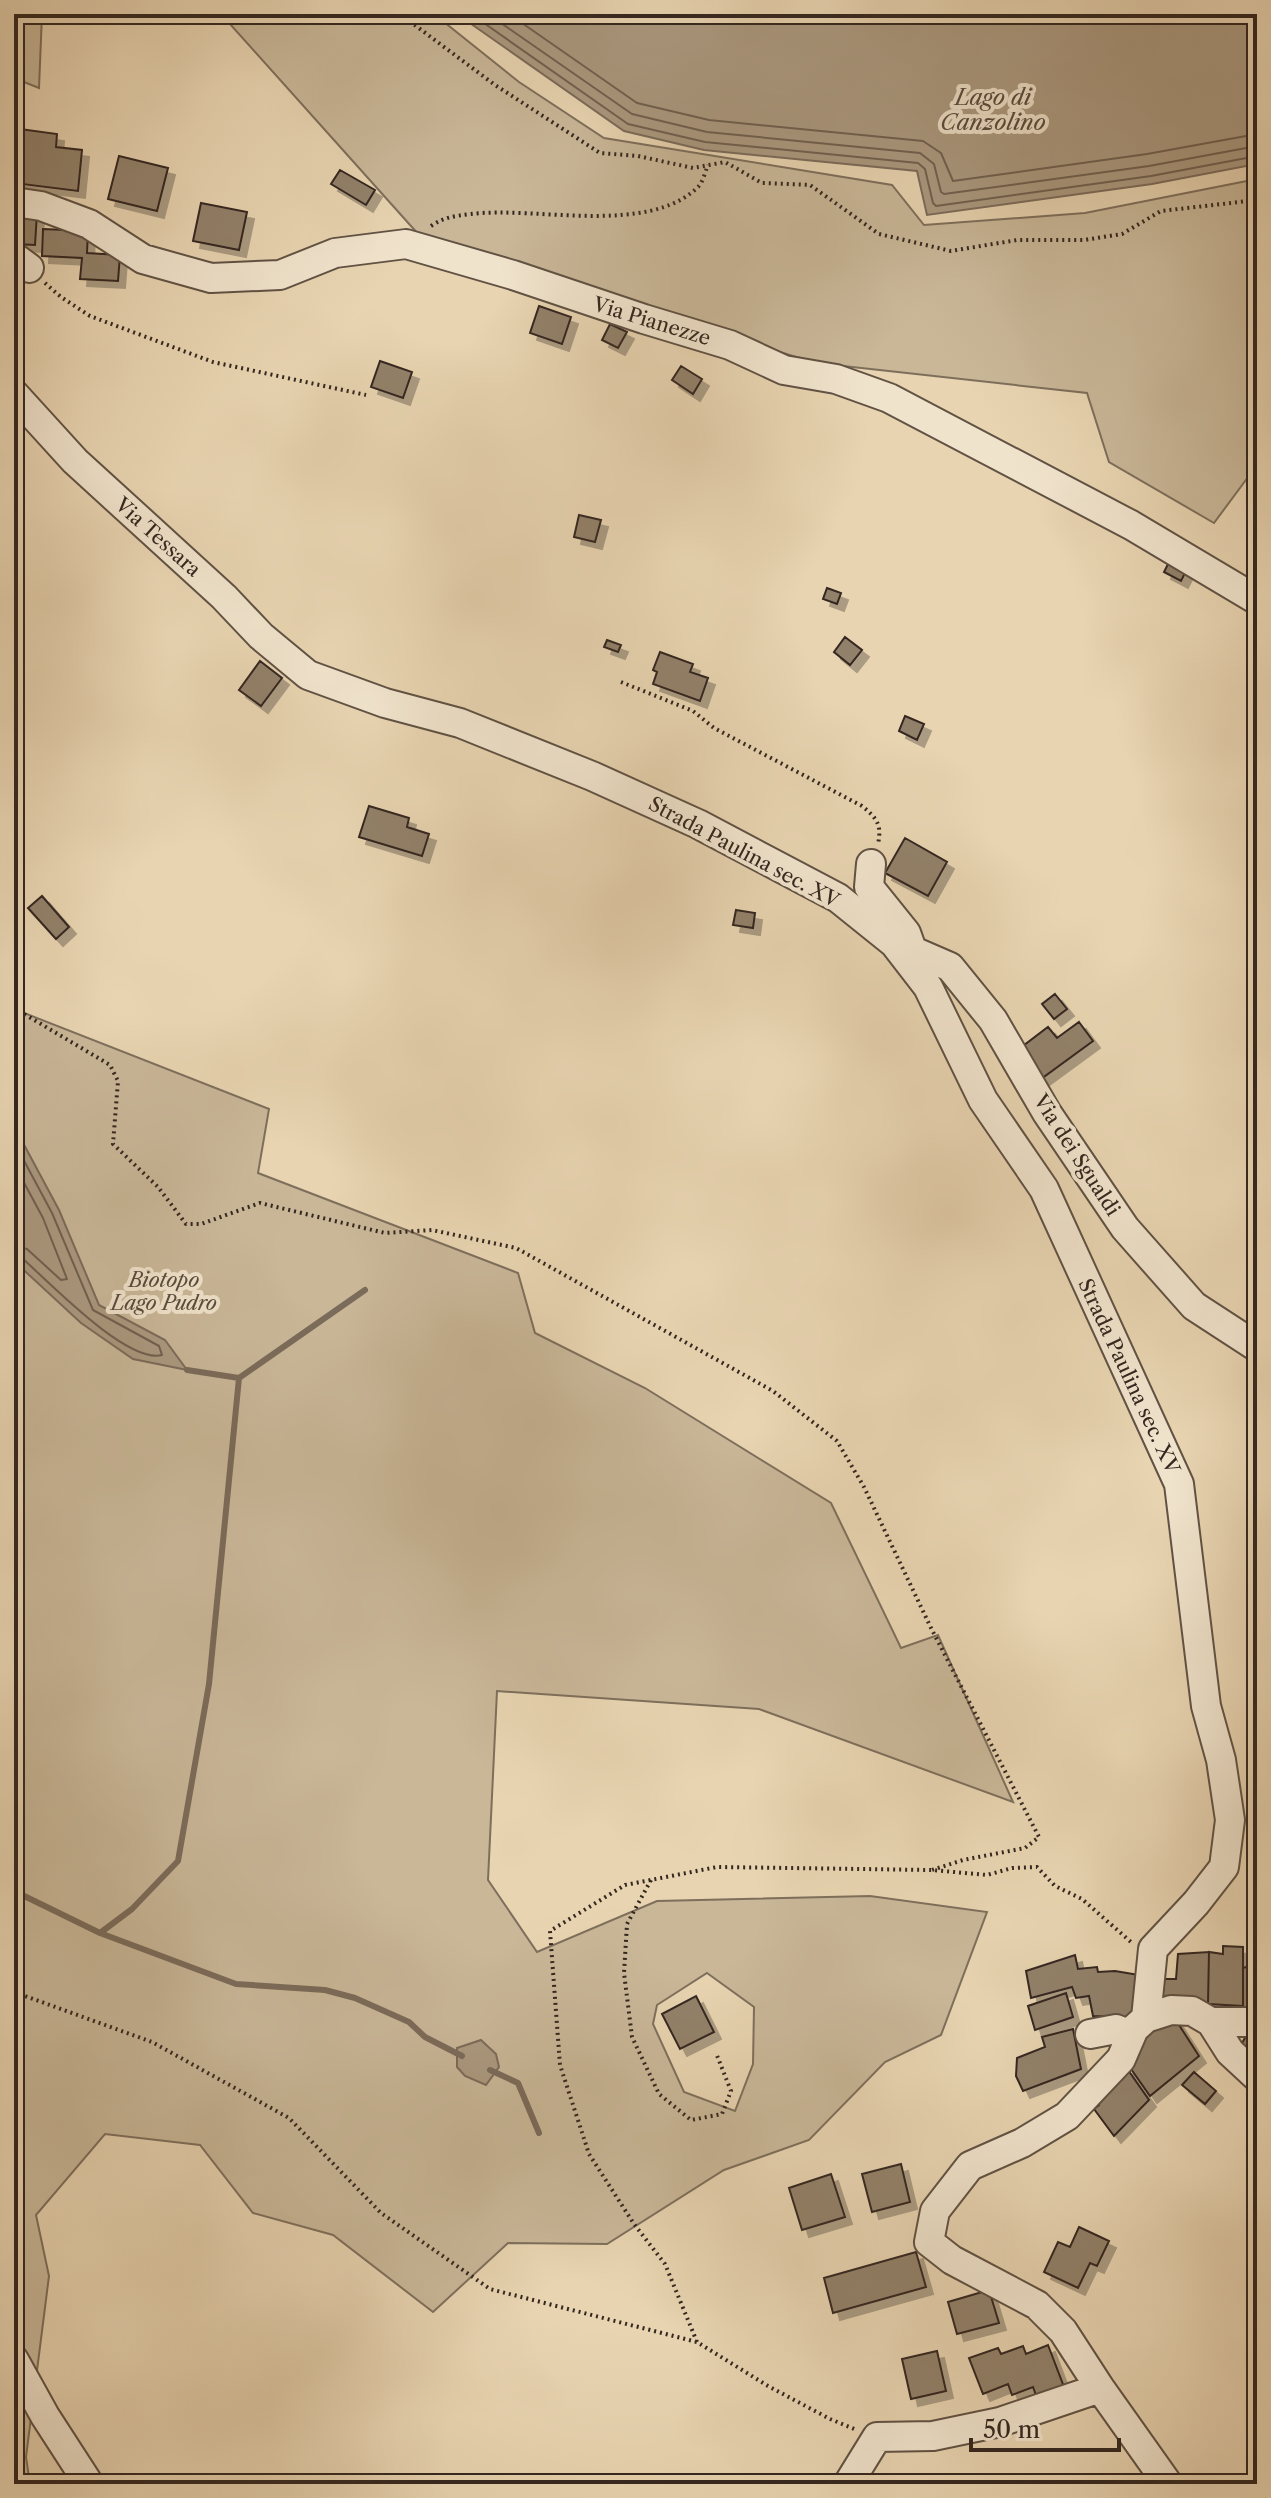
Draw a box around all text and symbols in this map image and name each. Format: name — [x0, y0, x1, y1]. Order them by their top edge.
water label: Lago di Canzolino — [940, 84, 1046, 136]
street label: Via Pianezze — [589, 291, 714, 350]
street label: Via Tessara — [110, 492, 206, 582]
street label: Strada Paulina sec. XV — [645, 792, 844, 913]
street label: Via dei Sgualdi — [1028, 1089, 1125, 1220]
park label: Biotopo Lago Pudro — [109, 1268, 217, 1315]
street label: Strada Paulina sec. XV — [1073, 1275, 1185, 1478]
scale bar — [971, 2402, 1119, 2452]
text: 50 m — [983, 2415, 1040, 2444]

